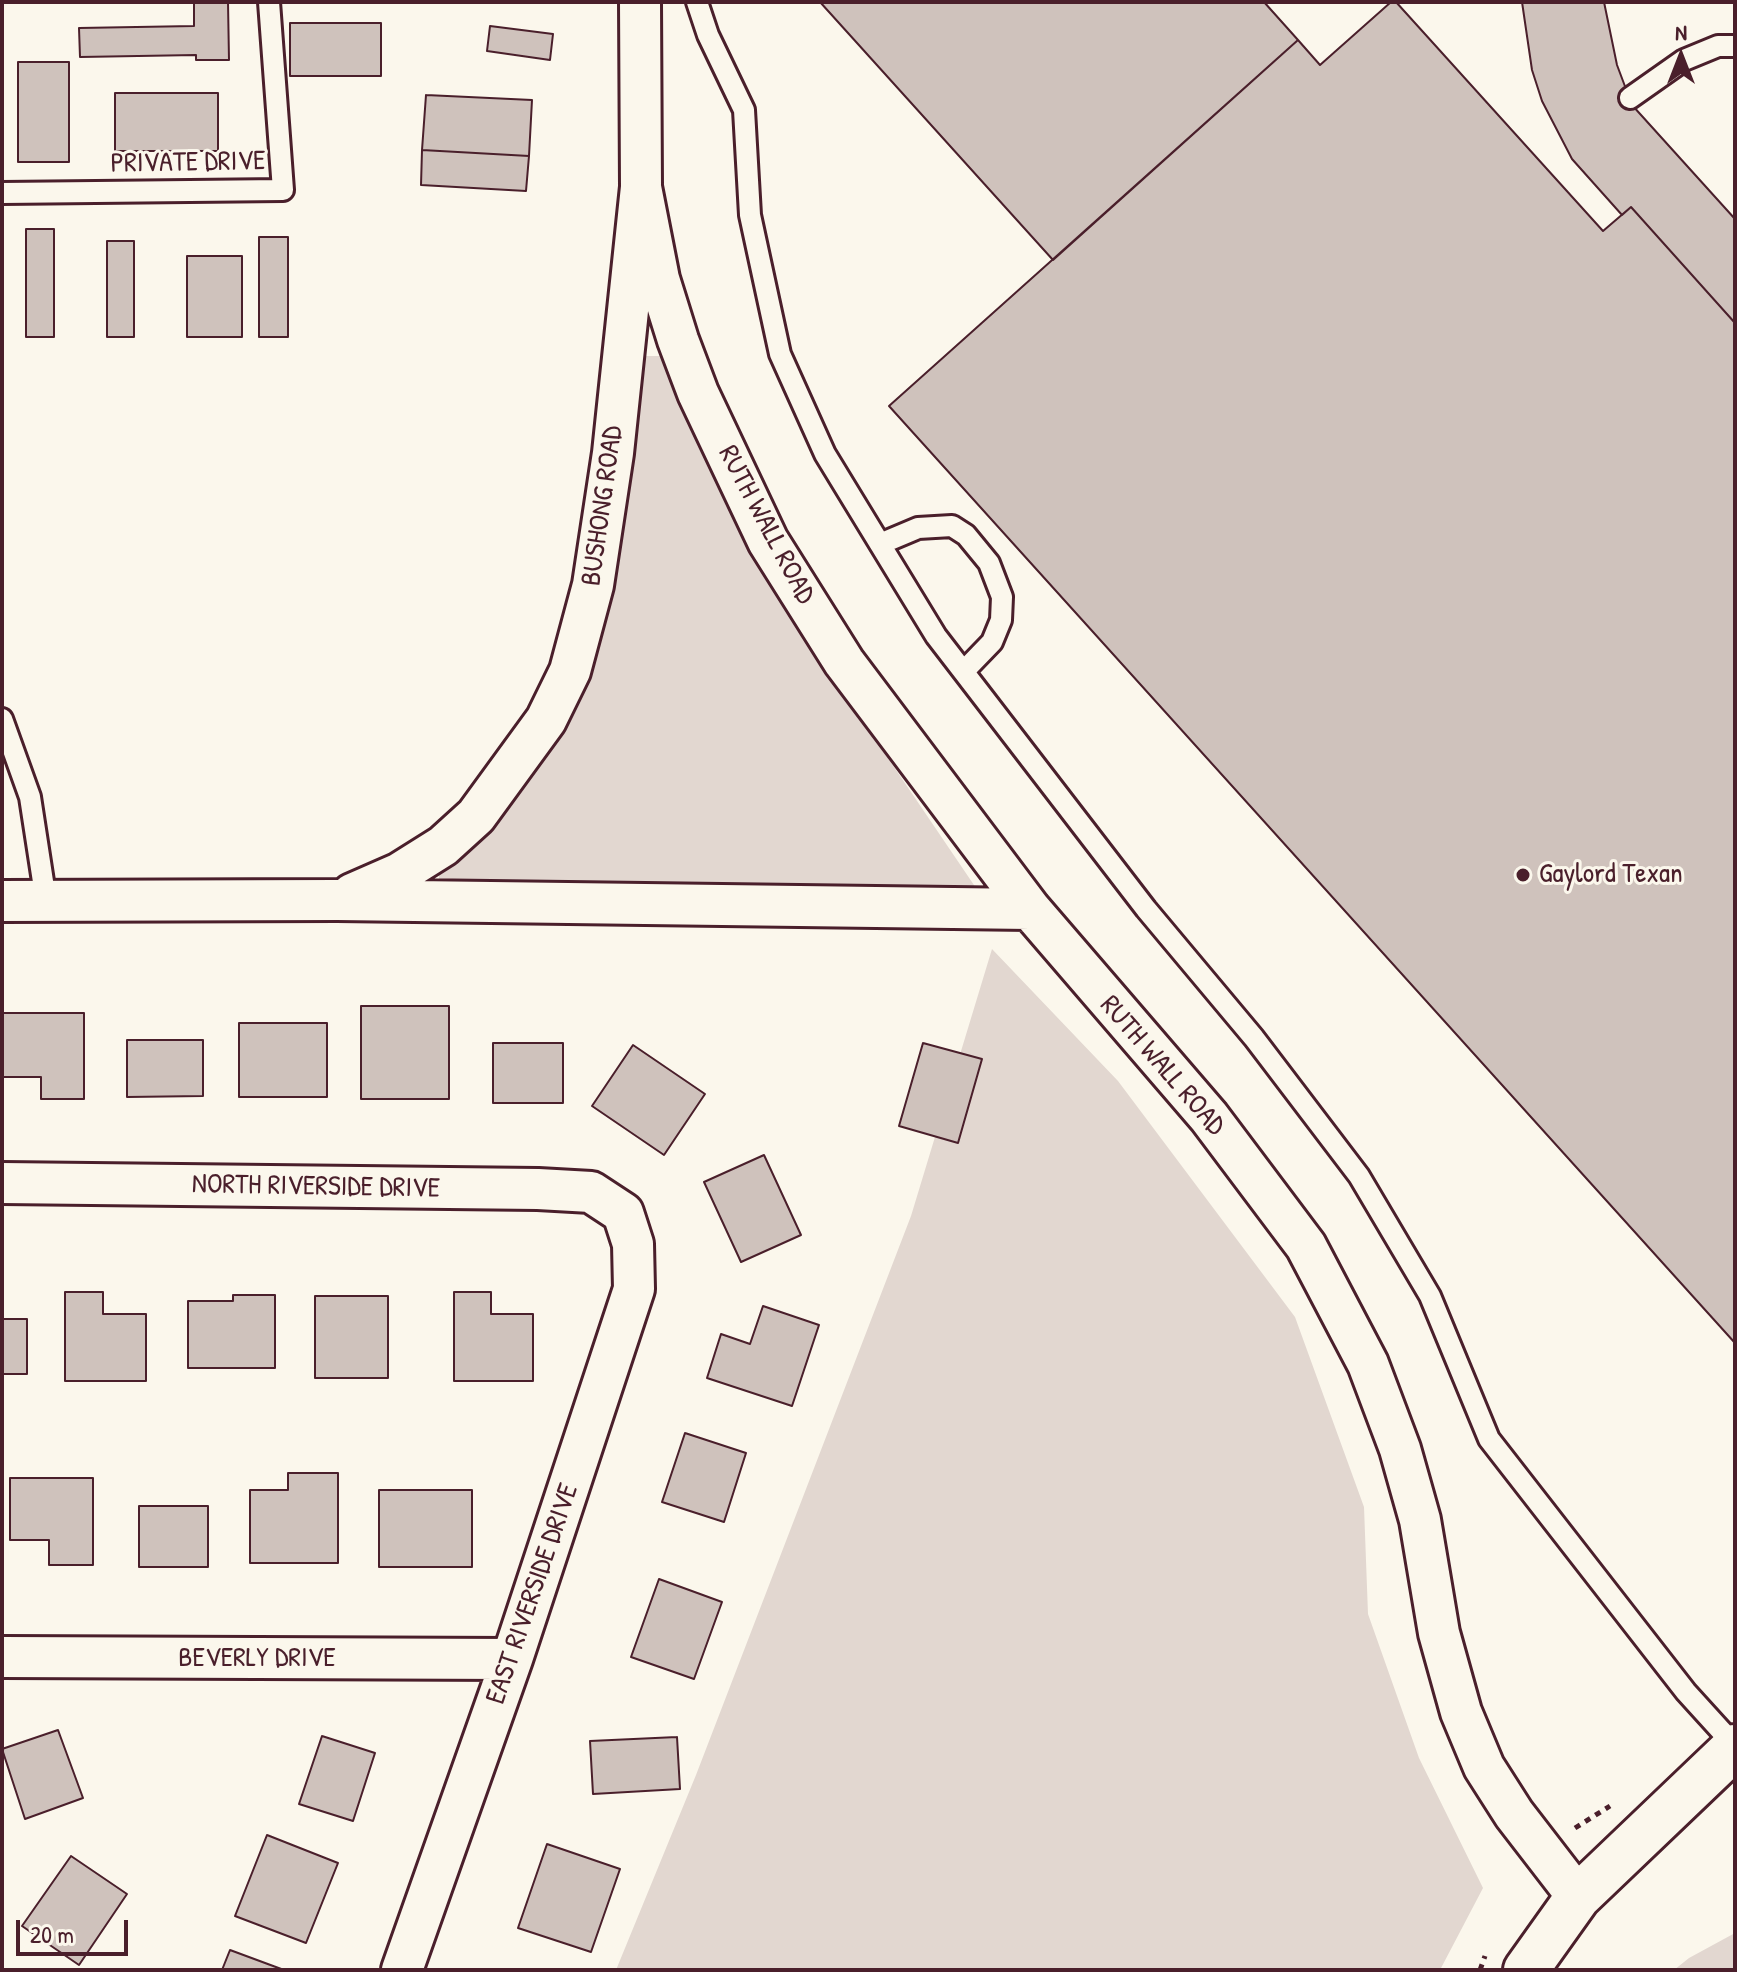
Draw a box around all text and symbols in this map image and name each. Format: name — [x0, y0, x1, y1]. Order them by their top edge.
north arrow — [1641, 16, 1721, 96]
text: N — [1675, 17, 1687, 47]
street label: PRIVATE DRIVE — [110, 145, 266, 181]
street label: BUSHONG ROAD — [575, 424, 631, 588]
street label: RUTH WALL ROAD — [710, 440, 822, 610]
place label: Gaylord Texan — [1539, 858, 1683, 892]
marker: Gaylord Texan — [1514, 866, 1532, 884]
street label: RUTH WALL ROAD — [1092, 989, 1232, 1143]
street label: NORTH RIVERSIDE DRIVE — [192, 1168, 440, 1206]
street label: EAST RIVERSIDE DRIVE — [480, 1479, 586, 1709]
street label: BEVERLY DRIVE — [178, 1642, 336, 1676]
scale bar — [20, 1904, 132, 1954]
text: 20 m — [30, 1918, 74, 1950]

